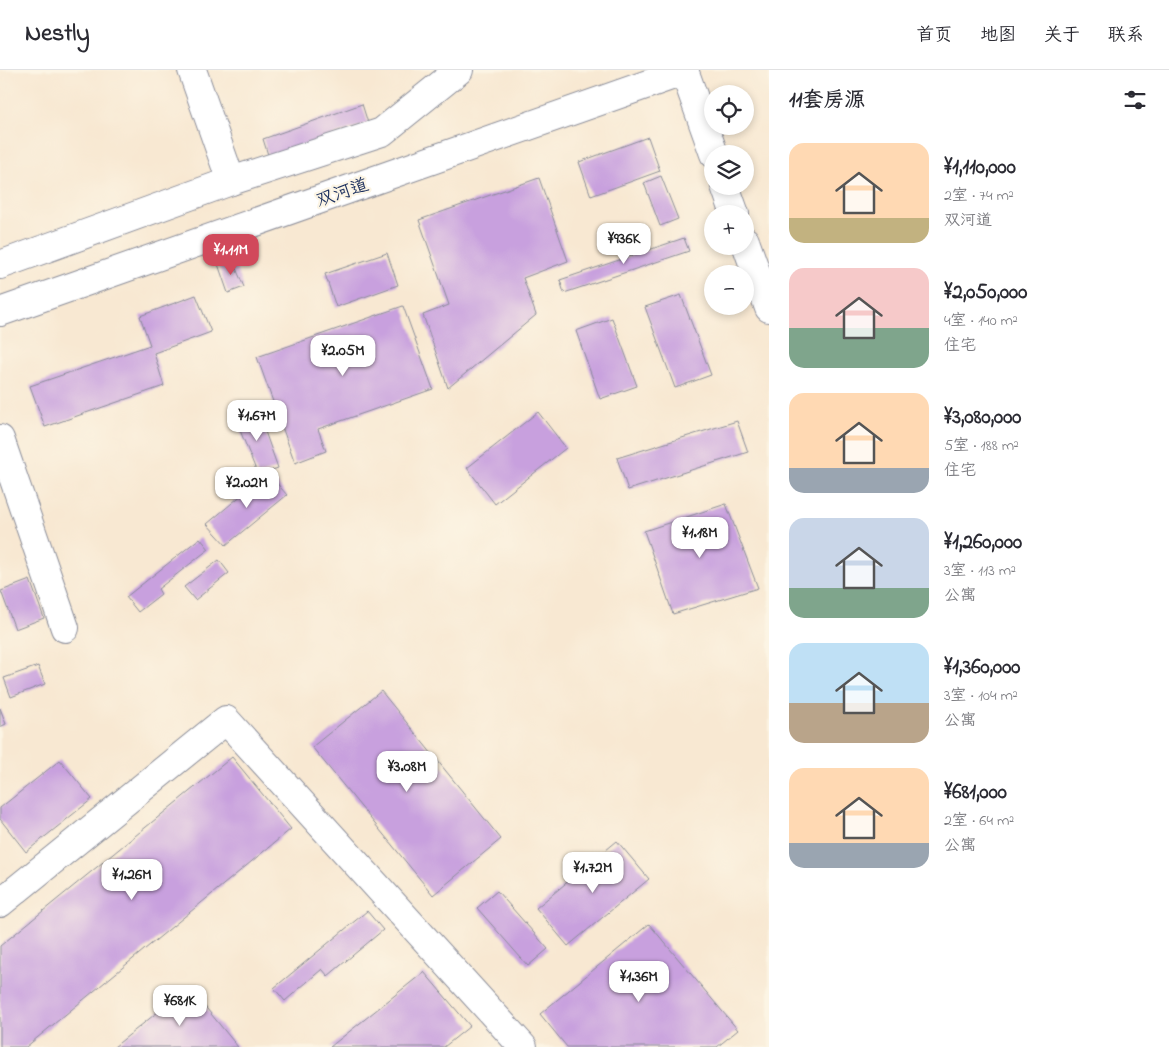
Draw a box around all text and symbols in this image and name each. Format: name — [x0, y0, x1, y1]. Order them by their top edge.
text: Nestly — [25, 17, 90, 52]
text: 首页 — [916, 23, 952, 49]
text: 地图 — [980, 23, 1016, 49]
text: 关于 — [1044, 23, 1080, 49]
text: 联系 — [1108, 23, 1144, 49]
map controls — [704, 85, 754, 315]
button: locate — [704, 85, 754, 135]
text: 11套房源 — [789, 86, 865, 116]
icon: filters — [1121, 86, 1149, 114]
button: layers — [704, 145, 754, 195]
text: ¥1,110,000 — [944, 153, 1016, 183]
icon: home — [829, 163, 889, 223]
street label: 双河道 — [313, 173, 372, 215]
text: 2室 · 74 m² — [944, 184, 1014, 208]
button: + — [704, 205, 754, 255]
text: 双河道 — [944, 209, 992, 233]
pin: ¥936K — [589, 222, 659, 265]
text: ¥936K — [608, 227, 640, 251]
pin: ¥1.11M — [190, 234, 272, 276]
text: ¥1.11M — [214, 238, 248, 262]
button: − — [704, 265, 754, 315]
text: ¥2,050,000 — [944, 278, 1027, 308]
icon: home — [829, 288, 889, 348]
text: 4室 · 140 m² — [944, 309, 1018, 333]
pin: ¥2.05M — [302, 334, 384, 377]
text: 住宅 — [944, 334, 976, 358]
text: ¥2.05M — [321, 339, 365, 363]
pin: ¥1.67M — [216, 400, 298, 442]
text: ¥3,080,000 — [944, 403, 1021, 433]
text: ¥1.67M — [238, 404, 276, 428]
icon: home — [829, 413, 889, 473]
text: 5室 · 188 m² — [944, 434, 1019, 458]
text: 住宅 — [944, 459, 976, 483]
pin: ¥2.02M — [206, 466, 288, 509]
text: ¥2.02M — [226, 471, 268, 495]
pin: ¥1.18M — [659, 516, 741, 559]
text: ¥1.18M — [682, 521, 718, 545]
text: ¥1,260,000 — [944, 528, 1022, 558]
icon: home — [829, 538, 889, 598]
text: 3室 · 113 m² — [944, 559, 1016, 583]
text: 公寓 — [944, 584, 976, 608]
text: ¥1,360,000 — [944, 653, 1020, 683]
icon: home — [829, 663, 889, 723]
text: 3室 · 104 m² — [944, 684, 1018, 708]
text: 公寓 — [944, 709, 976, 733]
pin: ¥3.08M — [366, 750, 448, 793]
text: ¥3.08M — [388, 755, 426, 779]
text: ¥681,000 — [944, 778, 1007, 808]
icon: home — [829, 788, 889, 848]
text: 2室 · 64 m² — [944, 809, 1014, 833]
text: 公寓 — [944, 834, 976, 858]
pin: ¥1.72M — [552, 852, 634, 894]
text: ¥1.72M — [574, 856, 612, 880]
pin: ¥1.26M — [91, 858, 173, 901]
text: ¥1.26M — [112, 863, 152, 887]
pin: ¥1.36M — [598, 960, 680, 1003]
text: ¥1.36M — [620, 965, 658, 989]
pin: ¥681K — [145, 984, 215, 1027]
text: ¥681K — [164, 989, 196, 1013]

